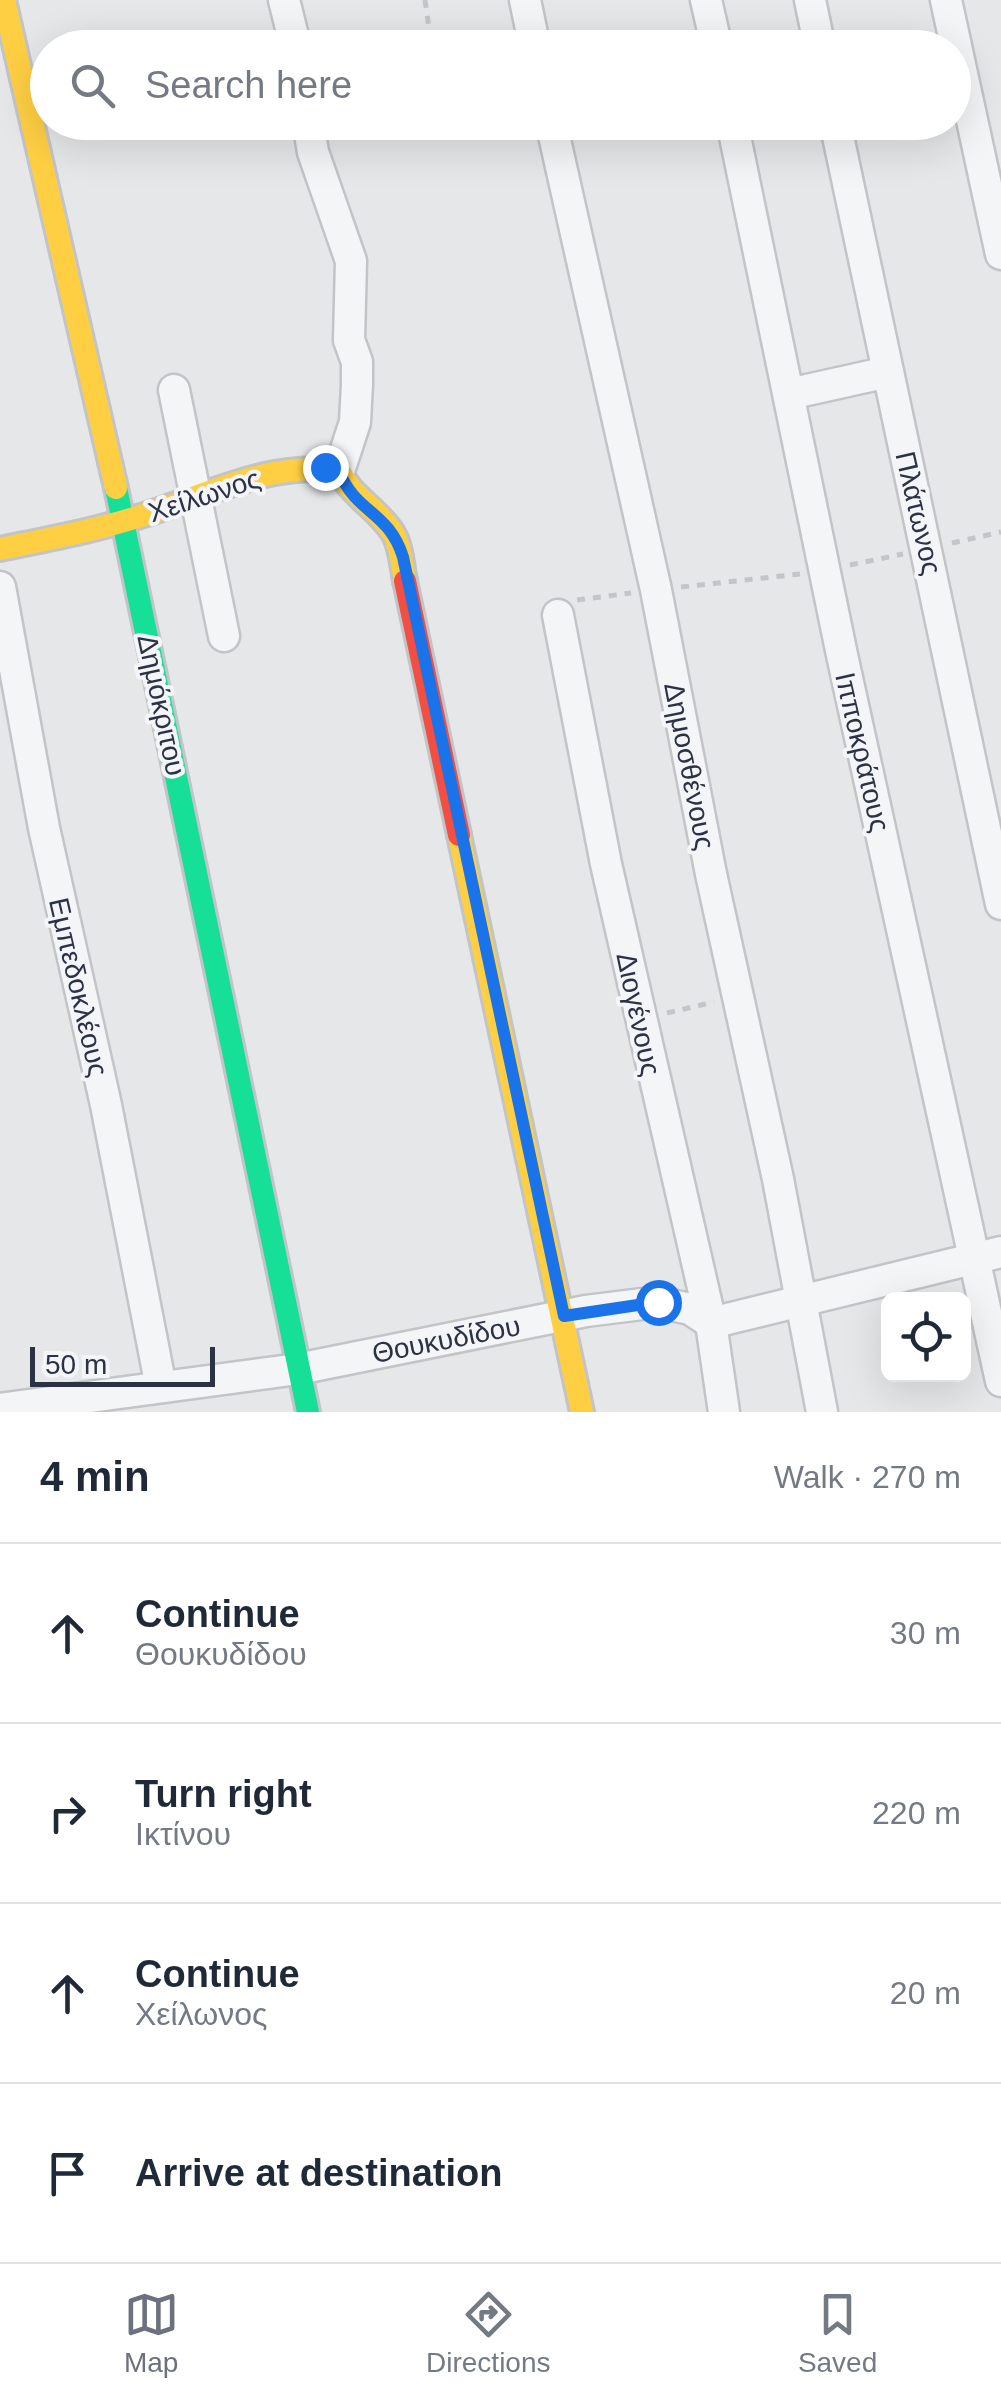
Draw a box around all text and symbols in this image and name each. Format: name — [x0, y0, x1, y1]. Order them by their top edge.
search box — [30, 30, 971, 140]
icon: search — [65, 58, 120, 113]
text: Search here — [145, 64, 352, 106]
route end — [303, 445, 349, 491]
street label: Πλάτωνος — [889, 448, 948, 578]
street label: Χείλωνος — [144, 463, 264, 528]
street label: Δημόκριτου — [131, 632, 192, 779]
street label: Ιπποκράτους — [829, 669, 896, 835]
street label: Δημοσθένους — [658, 680, 721, 852]
street label: Εμπεδοκλέους — [43, 895, 114, 1080]
street label: Διογένους — [610, 950, 667, 1079]
route start — [636, 1280, 682, 1326]
map controls — [881, 1292, 971, 1382]
button: locate — [881, 1292, 971, 1382]
street label: Θουκυδίδου — [369, 1310, 523, 1369]
scale bar — [30, 1342, 215, 1386]
text: 50 m — [45, 1349, 107, 1380]
text: 4 min — [40, 1453, 150, 1500]
text: Walk · 270 m — [774, 1459, 961, 1495]
text: Continue — [135, 1593, 300, 1635]
icon: ahead — [40, 1606, 95, 1661]
text: 30 m — [890, 1615, 961, 1651]
text: Θουκυδίδου — [135, 1636, 307, 1672]
text: Turn right — [135, 1773, 312, 1815]
icon: right — [40, 1786, 95, 1841]
text: 220 m — [872, 1795, 961, 1831]
text: Ικτίνου — [135, 1816, 231, 1852]
text: Continue — [135, 1953, 300, 1995]
icon: ahead — [40, 1966, 95, 2021]
text: 20 m — [890, 1975, 961, 2011]
text: Χείλωνος — [135, 1996, 267, 2032]
icon: arrive — [40, 2146, 95, 2201]
text: Arrive at destination — [135, 2152, 502, 2194]
tab: Map — [124, 2287, 179, 2379]
tab: Directions — [426, 2287, 551, 2379]
tab: Saved — [798, 2287, 877, 2379]

